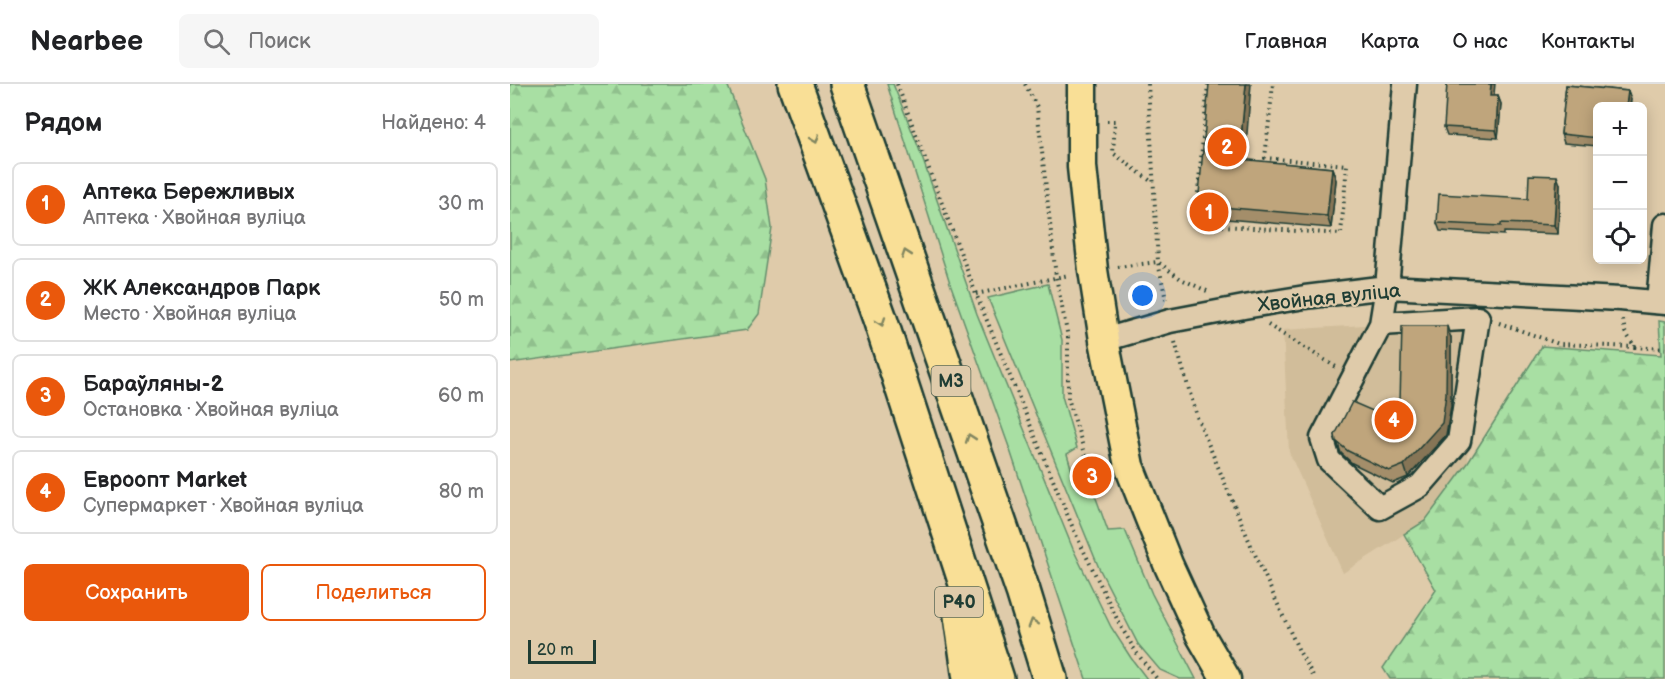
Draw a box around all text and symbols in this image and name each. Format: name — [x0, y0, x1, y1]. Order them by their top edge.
search box — [179, 14, 599, 68]
text: Nearbee — [30, 25, 143, 58]
icon: search — [200, 25, 233, 58]
text: Поиск — [248, 28, 311, 55]
text: Главная — [1244, 29, 1327, 54]
text: Карта — [1360, 29, 1419, 54]
text: О нас — [1452, 29, 1508, 54]
text: Контакты — [1541, 29, 1635, 54]
map controls — [1593, 102, 1647, 264]
button: + — [1593, 102, 1647, 156]
text: Рядом — [24, 108, 102, 139]
text: Найдено: 4 — [381, 111, 486, 135]
pin: 2 — [1208, 124, 1246, 170]
one-way arrow — [807, 133, 820, 144]
button: − — [1593, 156, 1647, 210]
text: Аптека Бережливых — [83, 179, 294, 206]
pin: 1 — [1190, 190, 1228, 234]
text: 1 — [41, 192, 50, 216]
text: 30 m — [438, 192, 484, 216]
text: Аптека · Хвойная вуліца — [83, 206, 306, 230]
button: locate — [1593, 210, 1647, 264]
one-way arrow — [901, 249, 914, 260]
text: ЖК Александров Парк — [83, 275, 320, 302]
street label: Хвойная вуліца — [1256, 279, 1402, 317]
your location — [1128, 281, 1157, 310]
text: 2 — [40, 288, 51, 312]
text: 50 m — [439, 288, 484, 312]
text: Место · Хвойная вуліца — [83, 302, 297, 326]
one-way arrow — [874, 316, 887, 327]
road number: М3 — [932, 366, 970, 396]
text: Бараўляны-2 — [83, 371, 224, 398]
text: 3 — [40, 384, 51, 408]
text: 60 m — [438, 384, 484, 408]
text: Остановка · Хвойная вуліца — [83, 398, 339, 422]
pin: 4 — [1374, 398, 1414, 442]
one-way arrow — [965, 433, 978, 444]
pin: 3 — [1072, 454, 1112, 498]
text: Евроопт Market — [83, 467, 247, 494]
text: 4 — [40, 480, 51, 504]
text: 80 m — [439, 480, 484, 504]
text: Супермаркет · Хвойная вуліца — [83, 494, 364, 518]
button: Сохранить — [24, 564, 249, 621]
button: Поделиться — [261, 564, 486, 621]
road number: Р40 — [935, 587, 983, 617]
one-way arrow — [1028, 618, 1040, 629]
scale bar — [528, 637, 596, 664]
text: 20 m — [537, 641, 573, 660]

